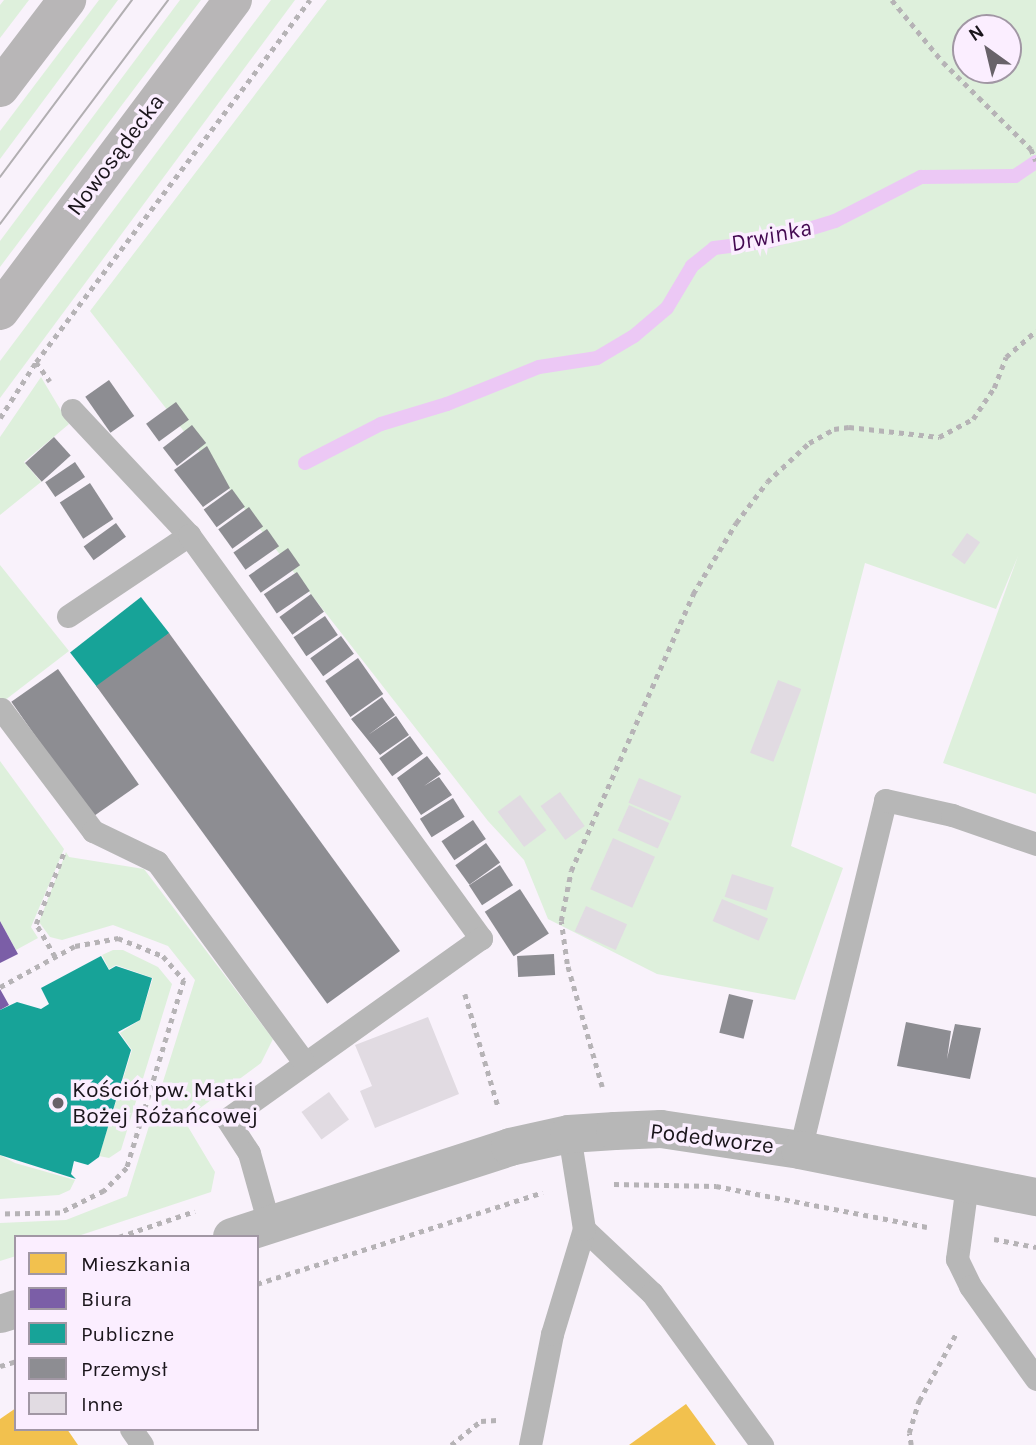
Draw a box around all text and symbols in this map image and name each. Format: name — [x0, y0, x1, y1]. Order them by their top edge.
north arrow — [952, 14, 1022, 84]
text: N — [965, 20, 988, 46]
street label: Nowosądecka — [61, 89, 171, 221]
water label: Drwinka — [728, 213, 814, 259]
place label: Kościół pw. Matki Bożej Różańcowej — [72, 1076, 258, 1130]
marker: Kościół pw. Matki Bożej Różańcowej — [50, 1095, 66, 1111]
street label: Podedworze — [648, 1118, 776, 1160]
legend — [14, 1235, 259, 1431]
text: Mieszkania — [81, 1252, 191, 1276]
text: Biura — [81, 1287, 132, 1311]
text: Publiczne — [81, 1322, 174, 1346]
text: Przemysł — [81, 1357, 167, 1381]
text: Inne — [81, 1392, 123, 1416]

